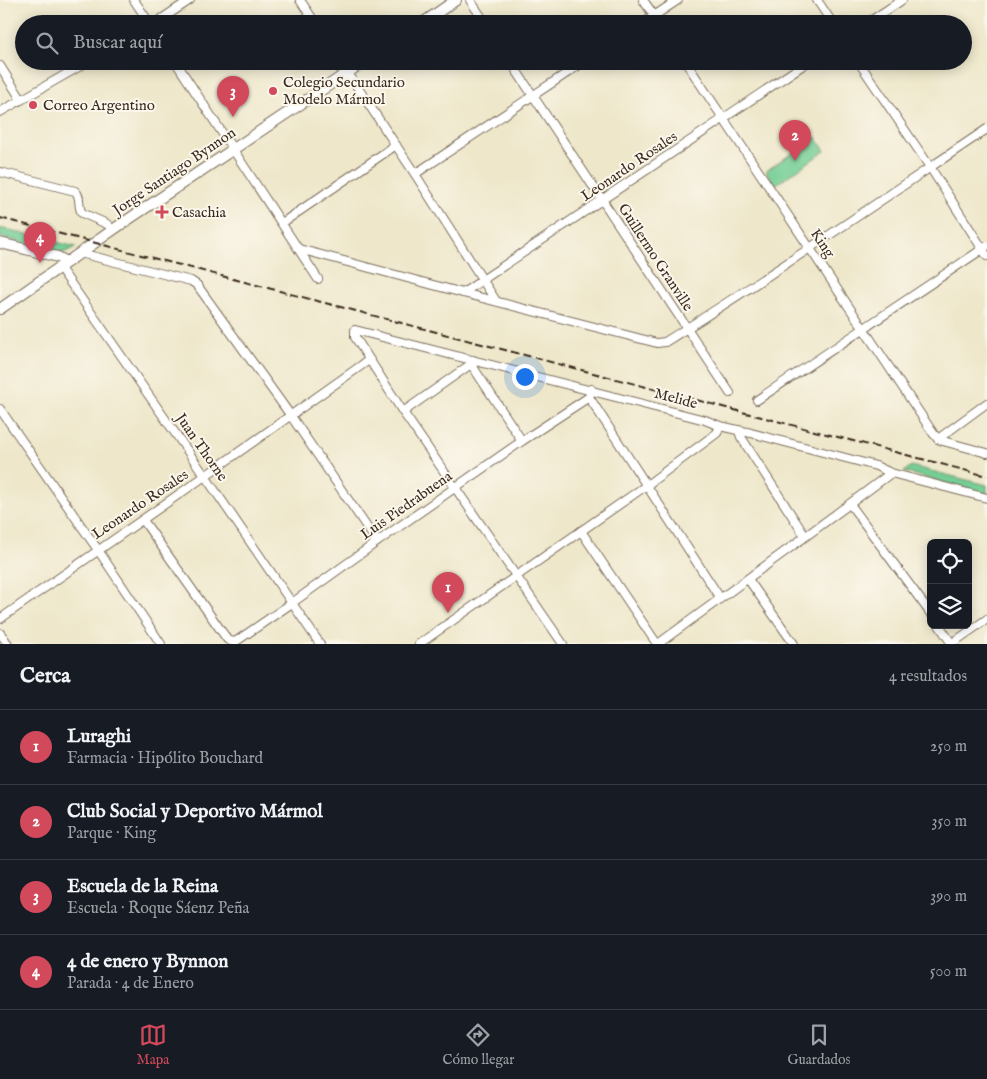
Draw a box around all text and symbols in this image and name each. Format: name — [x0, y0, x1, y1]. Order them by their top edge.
search box — [15, 15, 972, 70]
icon: search — [33, 29, 61, 57]
text: Buscar aquí — [73, 31, 162, 55]
place label: Colegio Secundario Modelo Mármol — [283, 73, 405, 109]
pin: 3 — [217, 76, 249, 117]
marker: Colegio Secundario Modelo Mármol — [267, 85, 279, 97]
place label: Correo Argentino — [43, 96, 155, 115]
marker: Correo Argentino — [27, 99, 39, 111]
pin: 2 — [779, 120, 811, 161]
street label: Jorge Santiago Bynnon — [108, 123, 239, 221]
street label: Leonardo Rosales — [577, 127, 681, 206]
street label: Guillermo Granville — [614, 200, 698, 315]
place label: Casachia — [172, 203, 226, 222]
marker: Casachia — [156, 206, 168, 218]
pin: 4 — [24, 222, 56, 263]
street label: King — [806, 225, 840, 262]
your location — [512, 364, 538, 390]
street label: Melide — [652, 384, 700, 413]
street label: Juan Thorne — [170, 408, 232, 485]
street label: Leonardo Rosales — [88, 465, 192, 544]
street label: Luis Piedrabuena — [357, 466, 456, 544]
map controls — [927, 539, 972, 629]
button: locate — [927, 539, 972, 584]
pin: 1 — [432, 572, 464, 613]
button: layers — [927, 584, 972, 629]
text: Cerca — [20, 663, 70, 690]
text: 4 resultados — [889, 667, 967, 687]
text: Luraghi — [67, 725, 131, 749]
text: 1 — [33, 737, 39, 757]
text: 250 m — [930, 737, 967, 757]
text: Farmacia · Hipólito Bouchard — [67, 749, 263, 769]
text: Club Social y Deportivo Mármol — [67, 800, 323, 824]
text: 2 — [32, 812, 40, 832]
text: 350 m — [932, 812, 967, 832]
text: Parque · King — [67, 824, 156, 844]
text: Escuela de la Reina — [67, 875, 218, 899]
text: 3 — [33, 887, 39, 907]
text: 390 m — [930, 887, 967, 907]
text: Escuela · Roque Sáenz Peña — [67, 899, 250, 919]
text: 4 de enero y Bynnon — [67, 950, 228, 974]
text: 4 — [32, 962, 40, 982]
text: 500 m — [930, 962, 967, 982]
text: Parada · 4 de Enero — [67, 974, 194, 994]
tab: Mapa — [137, 1021, 169, 1069]
tab: Cómo llegar — [443, 1021, 514, 1069]
tab: Guardados — [787, 1021, 850, 1069]

